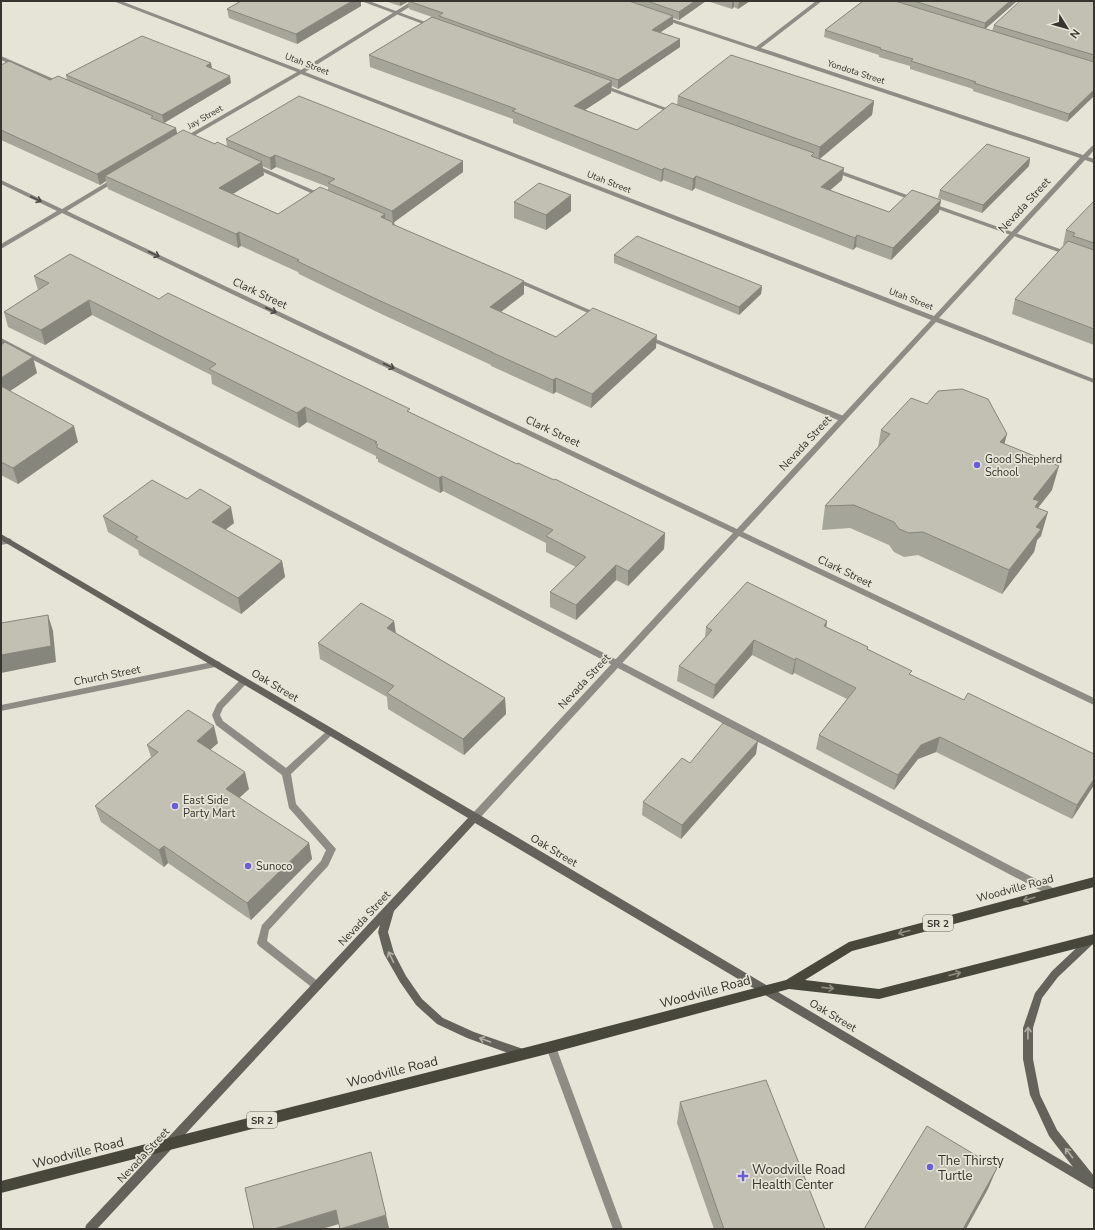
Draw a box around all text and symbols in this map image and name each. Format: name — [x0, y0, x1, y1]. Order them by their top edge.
north arrow — [1047, 8, 1087, 48]
text: N — [1066, 26, 1083, 42]
street label: Utah Street — [283, 50, 332, 78]
street label: Yondota Street — [825, 57, 887, 87]
street label: Jay Street — [184, 102, 226, 132]
street label: Utah Street — [585, 168, 634, 196]
street label: Nevada Street — [995, 174, 1054, 236]
one-way arrow — [30, 196, 42, 203]
one-way arrow — [147, 251, 159, 258]
street label: Clark Street — [230, 274, 290, 313]
street label: Utah Street — [887, 285, 936, 313]
one-way arrow — [265, 307, 277, 314]
one-way arrow — [382, 363, 394, 370]
street label: Clark Street — [523, 412, 583, 451]
street label: Nevada Street — [776, 412, 835, 474]
place label: Good Shepherd School — [985, 452, 1062, 480]
marker: Good Shepherd School — [972, 460, 982, 470]
street label: Clark Street — [815, 552, 875, 591]
street label: Nevada Street — [555, 650, 614, 712]
street label: Church Street — [72, 662, 142, 689]
street label: Oak Street — [248, 665, 301, 705]
place label: East Side Party Mart — [183, 793, 236, 821]
marker: East Side Party Mart — [170, 801, 180, 811]
street label: Oak Street — [527, 830, 580, 870]
place label: Sunoco — [256, 859, 292, 874]
marker: Sunoco — [243, 861, 253, 871]
street label: Woodville Road — [975, 871, 1055, 906]
street label: Nevada Street — [335, 887, 394, 949]
one-way arrow — [1023, 896, 1036, 903]
road number: SR 2 — [923, 915, 953, 931]
one-way arrow — [897, 929, 910, 937]
one-way arrow — [387, 952, 394, 964]
one-way arrow — [949, 970, 962, 978]
street label: Woodville Road — [658, 971, 753, 1013]
one-way arrow — [821, 985, 834, 992]
street label: Oak Street — [806, 995, 859, 1035]
one-way arrow — [1024, 1027, 1032, 1040]
one-way arrow — [479, 1036, 492, 1043]
street label: Woodville Road — [345, 1052, 440, 1092]
road number: SR 2 — [247, 1112, 277, 1128]
street label: Nevada Street — [114, 1124, 173, 1186]
street label: Woodville Road — [31, 1133, 126, 1173]
one-way arrow — [1064, 1148, 1073, 1159]
place label: The Thirsty Turtle — [938, 1152, 1004, 1185]
place label: Woodville Road Health Center — [752, 1161, 845, 1194]
marker: The Thirsty Turtle — [925, 1162, 935, 1172]
marker: Woodville Road Health Center — [737, 1170, 749, 1182]

